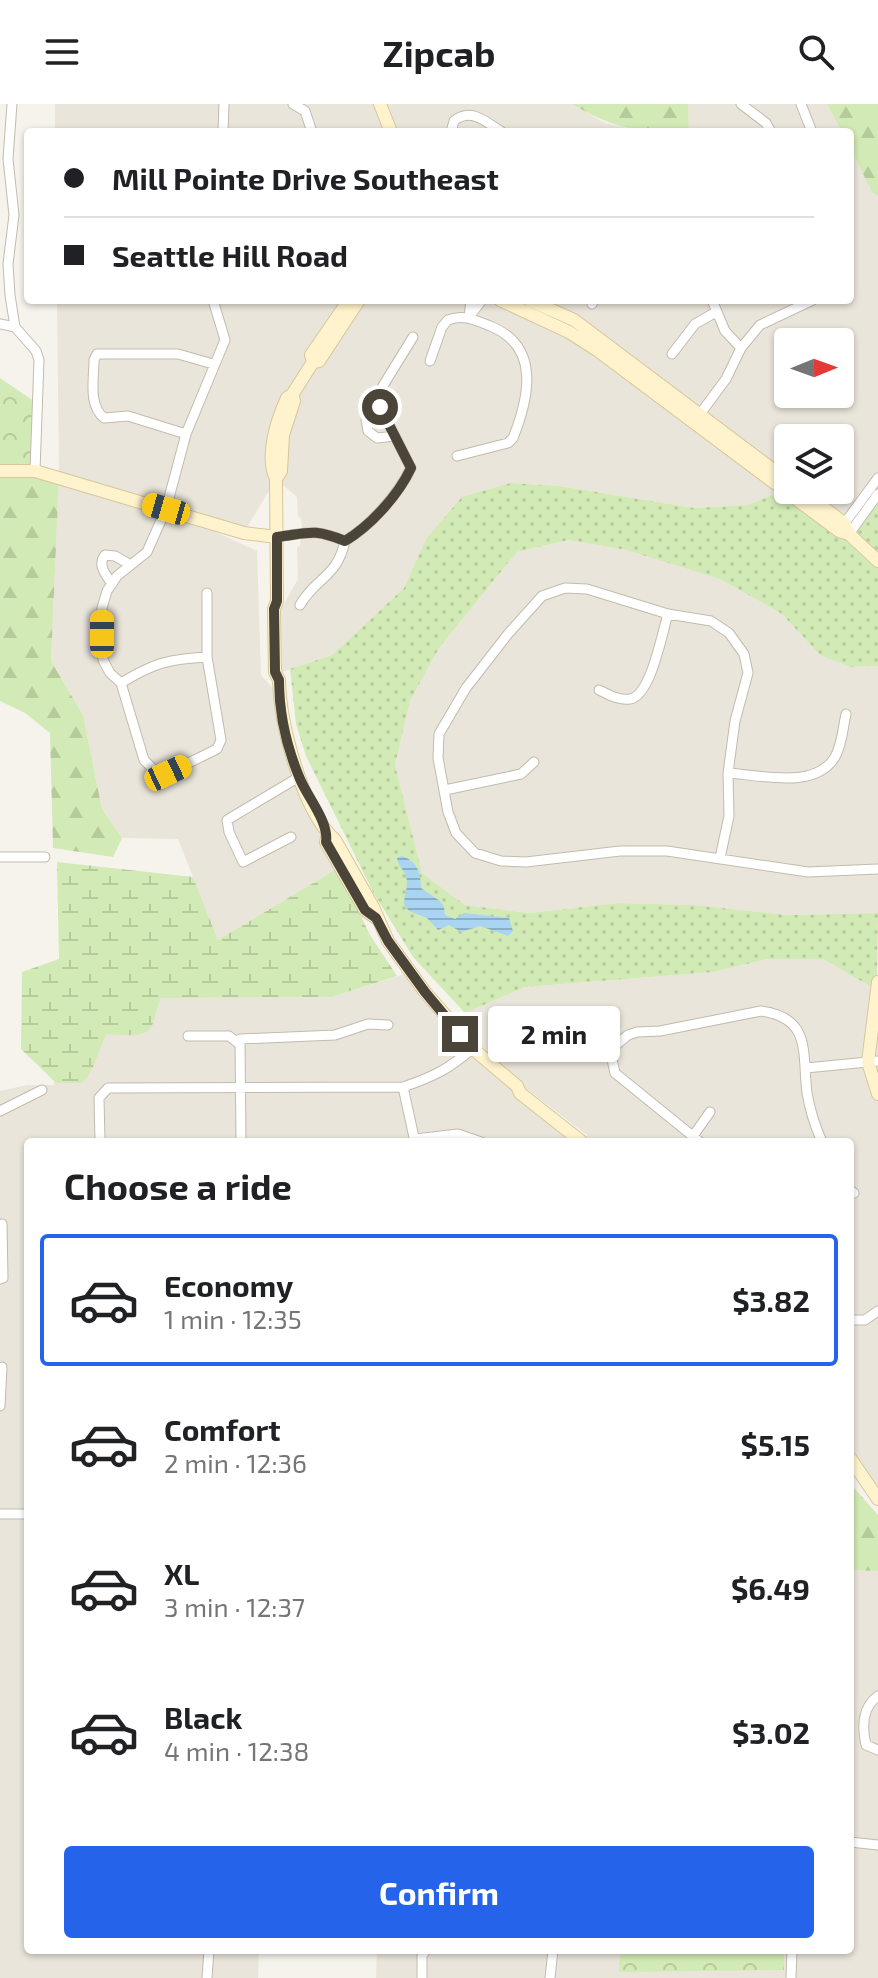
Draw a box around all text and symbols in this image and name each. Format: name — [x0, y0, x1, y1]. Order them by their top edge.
icon: menu — [40, 30, 84, 74]
icon: search — [794, 30, 838, 74]
text: Zipcab — [383, 31, 495, 74]
text: Mill Pointe Drive Southeast — [112, 160, 499, 196]
text: Seattle Hill Road — [112, 237, 348, 273]
north arrow — [774, 328, 854, 408]
map controls — [774, 328, 854, 504]
route start — [362, 389, 398, 425]
button: layers — [774, 424, 854, 504]
car — [140, 491, 192, 527]
car — [90, 610, 114, 658]
car — [141, 752, 195, 794]
callout: 2 min — [488, 1006, 620, 1062]
route end — [442, 1016, 478, 1052]
text: 2 min — [521, 1018, 587, 1049]
text: Choose a ride — [64, 1164, 292, 1207]
icon: car — [68, 1264, 140, 1336]
text: Economy — [164, 1267, 293, 1303]
text: $3.82 — [732, 1282, 810, 1318]
text: 1 min · 12:35 — [164, 1303, 302, 1334]
icon: car — [68, 1408, 140, 1480]
text: Comfort — [164, 1411, 281, 1447]
text: $5.15 — [741, 1426, 810, 1462]
text: 2 min · 12:36 — [164, 1447, 307, 1478]
icon: car — [68, 1552, 140, 1624]
text: XL — [164, 1555, 199, 1591]
text: $6.49 — [731, 1570, 810, 1606]
text: 3 min · 12:37 — [164, 1591, 305, 1622]
icon: car — [68, 1696, 140, 1768]
text: Black — [164, 1699, 242, 1735]
text: $3.02 — [732, 1714, 810, 1750]
text: 4 min · 12:38 — [164, 1735, 309, 1766]
button: Confirm — [64, 1846, 814, 1938]

